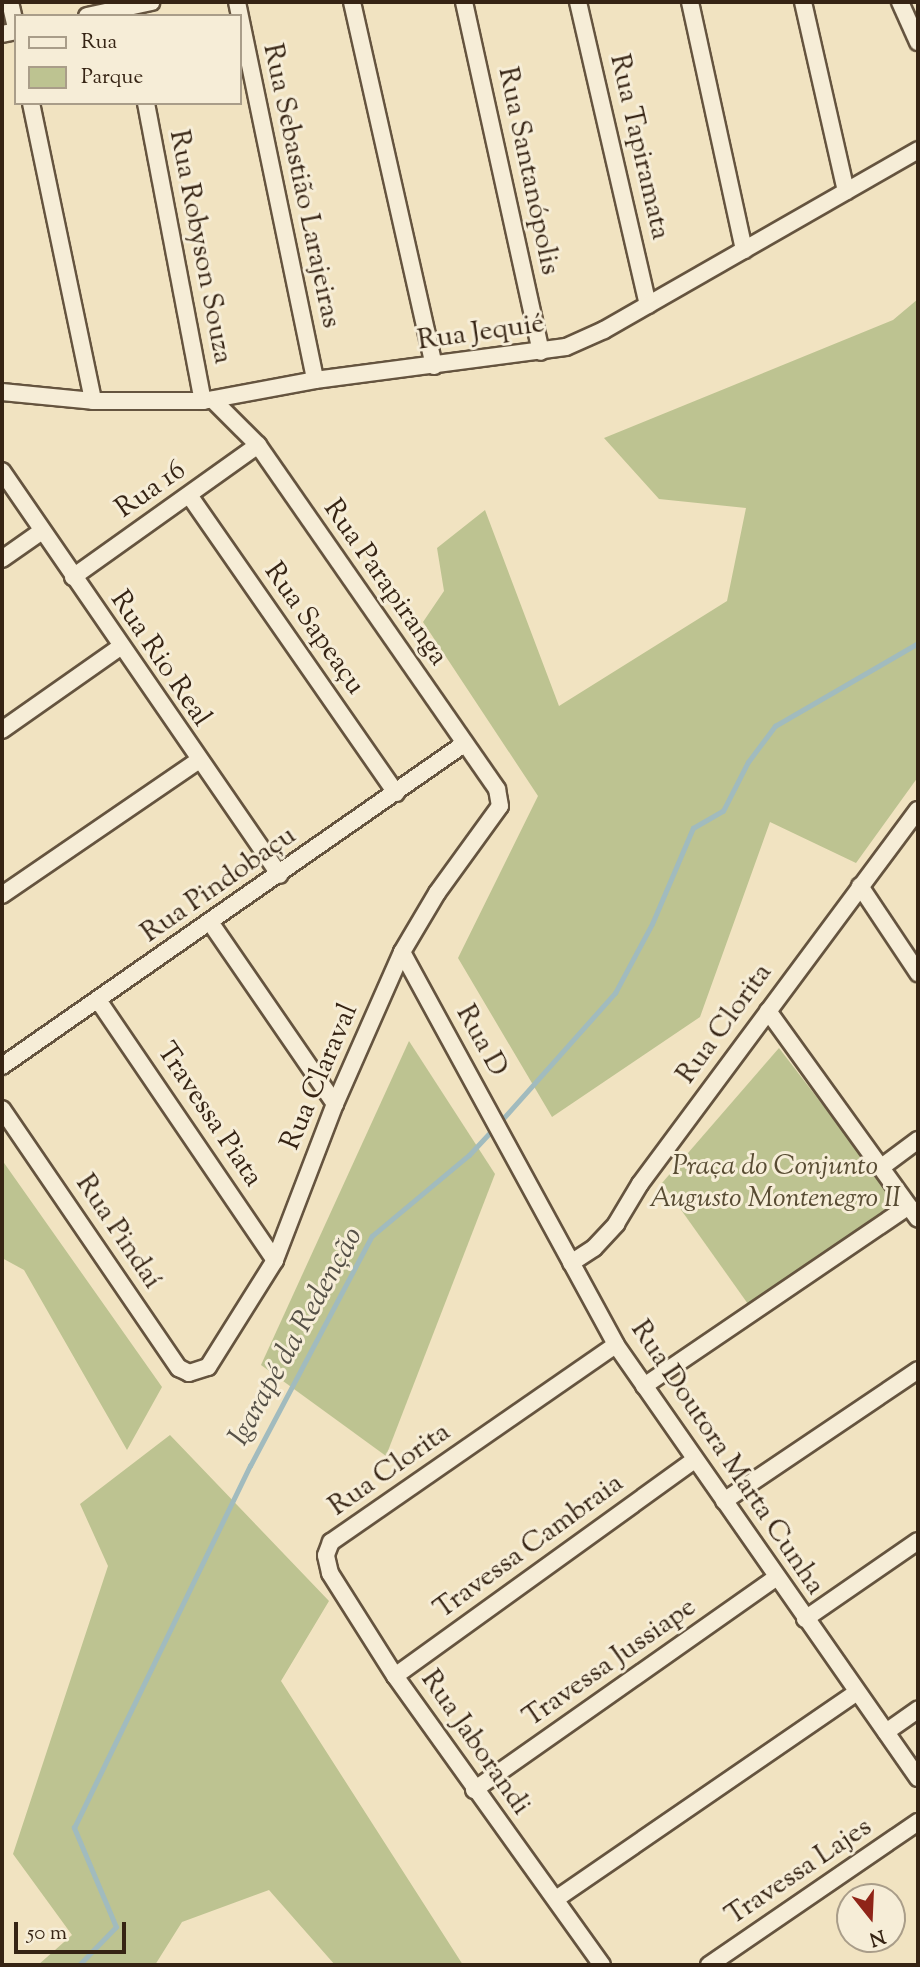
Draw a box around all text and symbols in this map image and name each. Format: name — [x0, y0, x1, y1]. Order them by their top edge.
legend — [14, 14, 242, 105]
text: Rua — [81, 28, 117, 58]
street label: Rua Sebastião Larajeiras — [254, 41, 348, 331]
street label: Rua Tapiramata — [601, 51, 677, 243]
text: Parque — [81, 63, 143, 93]
street label: Rua Santanópolis — [490, 64, 566, 278]
street label: Rua Robyson Souza — [161, 127, 239, 367]
street label: Rua Jequié — [415, 307, 547, 359]
street label: Rua 16 — [110, 454, 192, 526]
street label: Rua Parapiranga — [315, 494, 455, 672]
street label: Rua Sapeaçu — [256, 556, 372, 702]
street label: Rua Rio Real — [102, 585, 218, 733]
street label: Rua Pindobaçu — [135, 819, 303, 951]
street label: Rua Clorita — [670, 957, 780, 1091]
street label: Rua Claraval — [274, 999, 366, 1155]
street label: Rua D — [448, 999, 514, 1083]
street label: Travessa Piata — [149, 1037, 269, 1193]
park label: Praça do Conjunto Augusto Montenegro II — [649, 1150, 901, 1216]
street label: Rua Pindaí — [68, 1168, 168, 1296]
water label: Igarapé da Redenção — [222, 1221, 372, 1453]
street label: Rua Doutora Marta Cunha — [623, 1314, 831, 1602]
street label: Rua Clorita — [323, 1416, 457, 1524]
street label: Travessa Cambraia — [428, 1467, 630, 1627]
street label: Travessa Jussiape — [517, 1591, 703, 1735]
street label: Rua Jaborandi — [413, 1664, 537, 1822]
street label: Travessa Lajes — [719, 1811, 879, 1933]
north arrow — [836, 1883, 906, 1953]
scale bar — [18, 1908, 130, 1952]
text: 50 m — [27, 1919, 67, 1949]
text: N — [866, 1921, 888, 1952]

